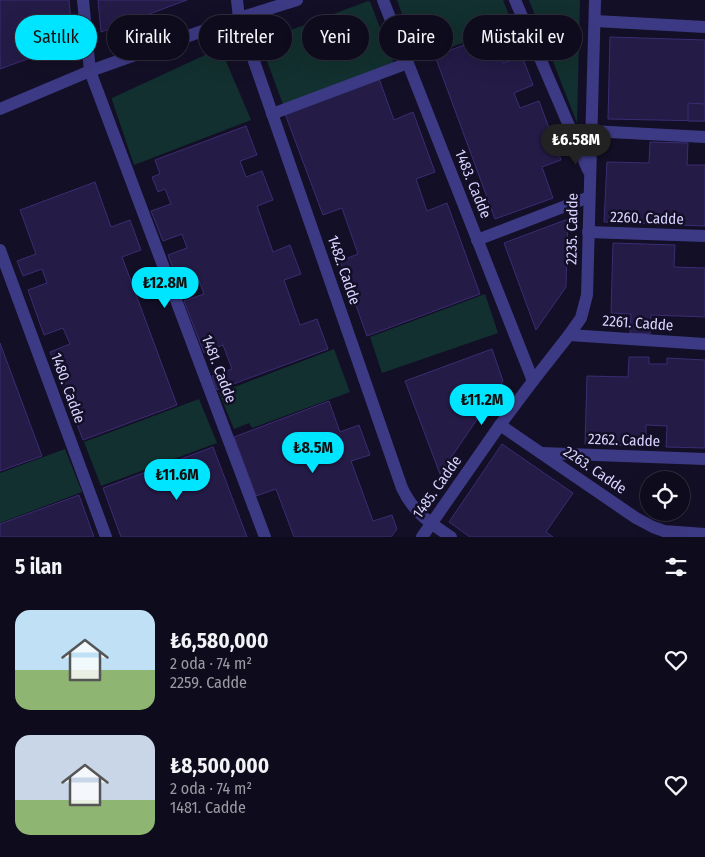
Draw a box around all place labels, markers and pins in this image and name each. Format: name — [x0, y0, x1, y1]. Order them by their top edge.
pin: ₺6.58M — [535, 124, 617, 166]
pin: ₺12.8M — [124, 266, 206, 309]
pin: ₺11.2M — [441, 384, 523, 426]
pin: ₺8.5M — [278, 432, 348, 474]
pin: ₺11.6M — [136, 458, 218, 501]

